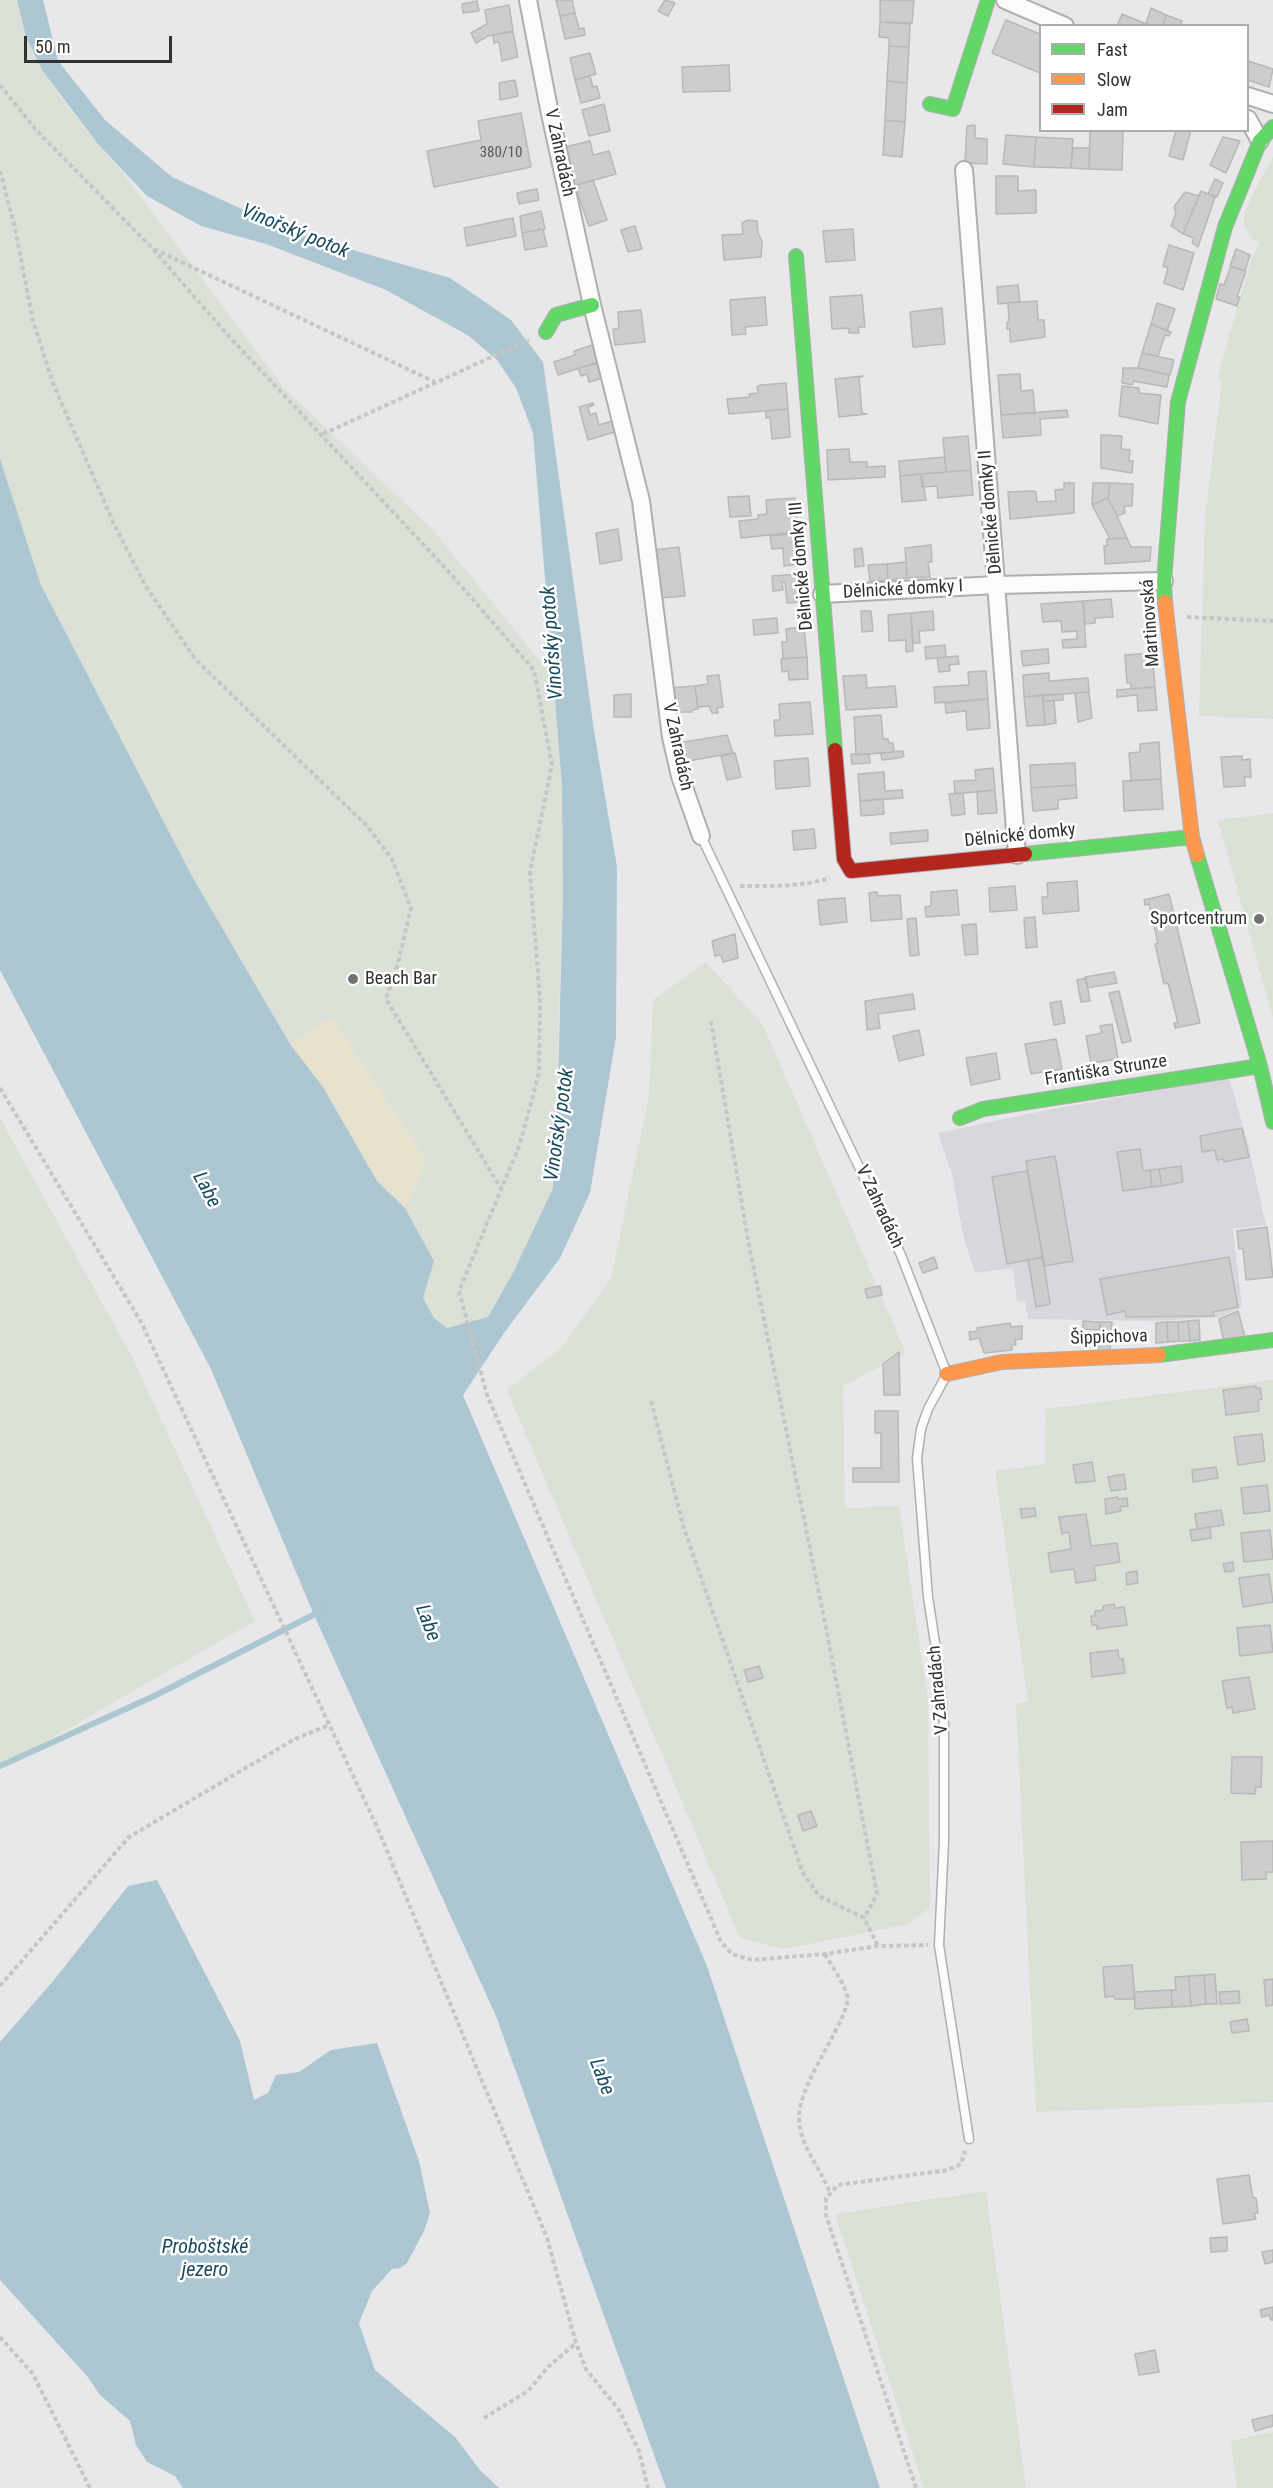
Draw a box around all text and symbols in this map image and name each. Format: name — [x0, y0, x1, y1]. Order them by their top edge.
scale bar — [27, 24, 176, 62]
legend — [1039, 24, 1249, 132]
text: 50 m — [35, 36, 70, 57]
text: Fast — [1097, 39, 1128, 60]
text: Slow — [1097, 69, 1131, 90]
text: Jam — [1097, 99, 1128, 120]
street label: V Zahradách — [539, 107, 579, 199]
house number: 380/10 — [480, 144, 522, 162]
water label: Vinořský potok — [238, 200, 352, 264]
street label: Dělnické domky II — [975, 449, 1007, 575]
street label: Dělnické domky III — [786, 501, 818, 631]
street label: Dělnické domky I — [842, 576, 964, 604]
street label: Martinovská — [1137, 578, 1165, 668]
water label: Vinořský potok — [537, 585, 569, 701]
street label: V Zahradách — [657, 701, 697, 793]
street label: Dělnické domky — [963, 819, 1077, 853]
place label: Sportcentrum — [1150, 908, 1247, 930]
marker: Sportcentrum — [1252, 912, 1266, 926]
place label: Beach Bar — [365, 968, 437, 990]
marker: Beach Bar — [346, 972, 360, 986]
street label: Františka Strunze — [1043, 1051, 1169, 1091]
water label: Vinořský potok — [540, 1067, 580, 1183]
street label: V Zahradách — [850, 1162, 908, 1252]
water label: Labe — [187, 1168, 225, 1212]
street label: Šippichova — [1070, 1326, 1148, 1350]
water label: Labe — [409, 1601, 445, 1645]
street label: V Zahradách — [924, 1645, 954, 1735]
water label: Labe — [583, 2055, 619, 2099]
water label: Proboštské jezero — [162, 2236, 248, 2283]

